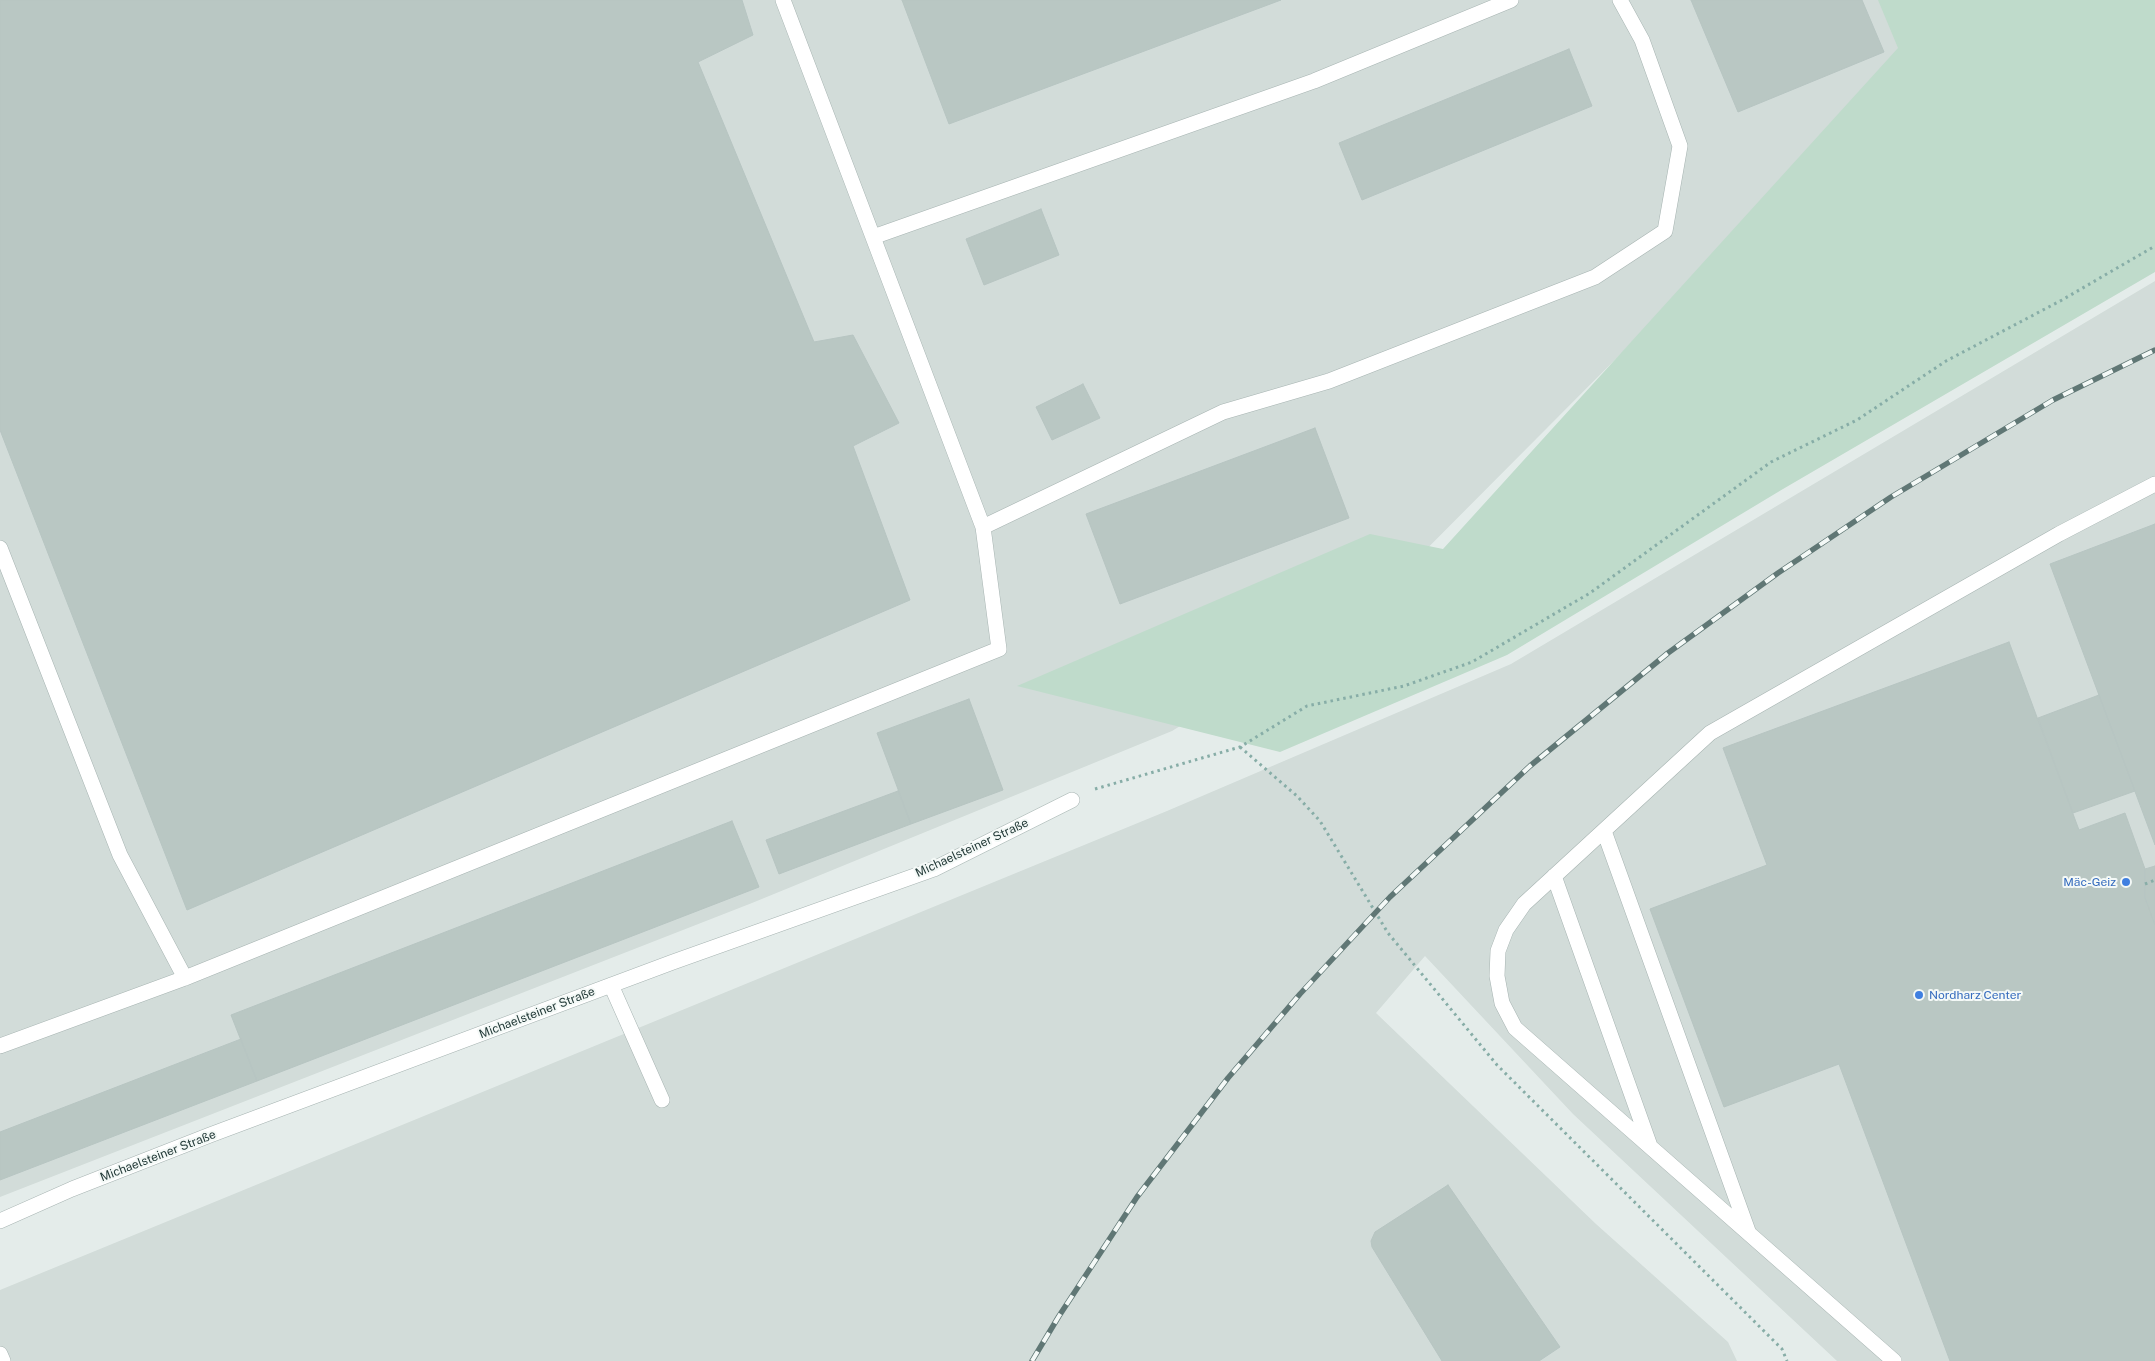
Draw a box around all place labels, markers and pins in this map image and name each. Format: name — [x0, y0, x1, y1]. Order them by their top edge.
place label: Mäc-Geiz — [2063, 875, 2116, 889]
marker: Mäc-Geiz — [2120, 876, 2132, 888]
place label: Nordharz Center — [1929, 988, 2021, 1002]
marker: Nordharz Center — [1913, 989, 1925, 1001]

